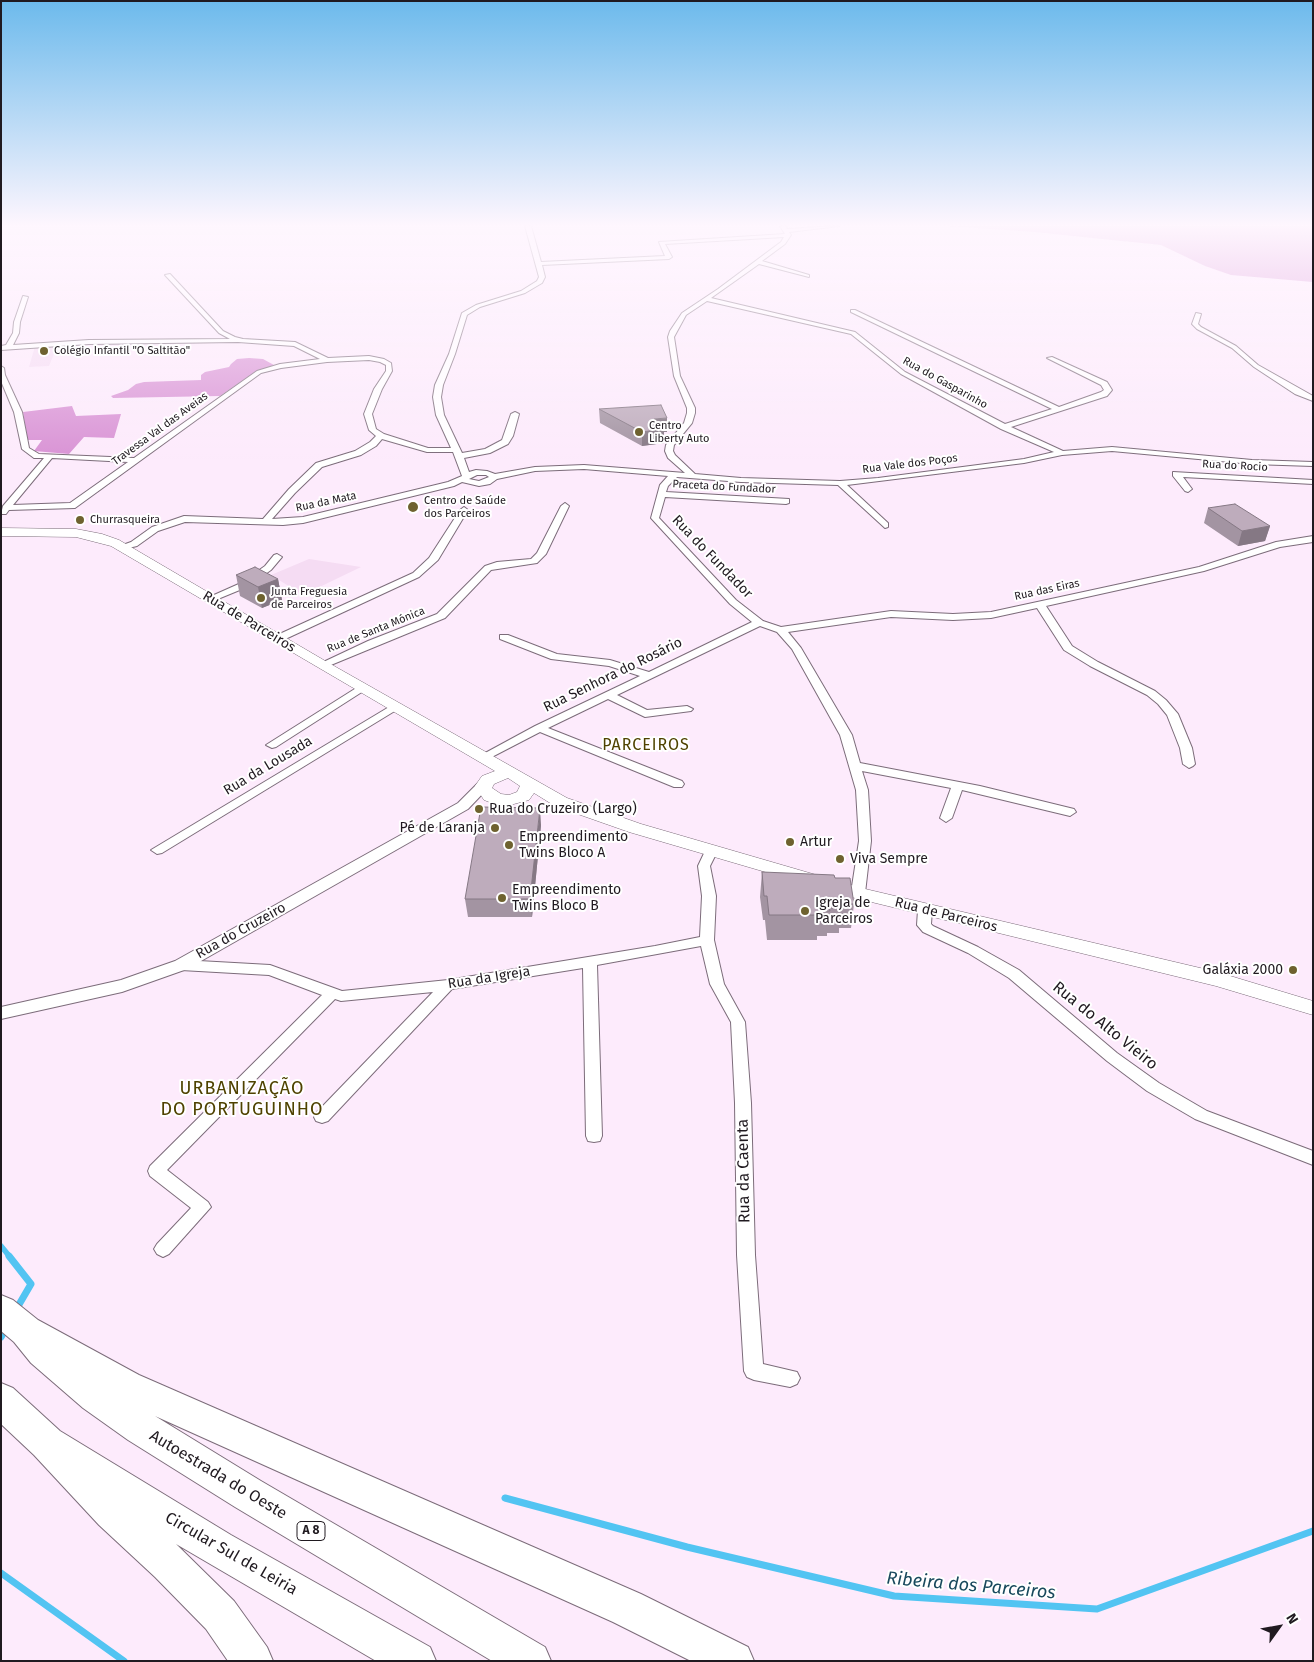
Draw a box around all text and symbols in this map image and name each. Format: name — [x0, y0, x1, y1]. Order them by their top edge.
place label: Colégio Infantil "O Saltitão" — [54, 344, 190, 358]
marker: Colégio Infantil "O Saltitão" — [38, 345, 50, 357]
street label: Rua do Gasparinho — [900, 354, 990, 412]
street label: Travessa Val das Aveias — [109, 390, 211, 468]
place label: Centro Liberty Auto — [649, 419, 710, 445]
marker: Centro Liberty Auto — [633, 426, 645, 438]
street label: Rua Vale dos Poços — [862, 452, 958, 476]
street label: Rua do Rocio — [1202, 458, 1268, 474]
street label: Praceta do Fundador — [672, 478, 776, 496]
street label: Rua da Mata — [294, 489, 358, 515]
place label: Centro de Saúde dos Parceiros — [424, 494, 506, 520]
marker: Centro de Saúde dos Parceiros — [406, 500, 420, 514]
street label: Rua do Fundador — [668, 512, 756, 602]
place label: Churrasqueira — [90, 513, 160, 527]
marker: Churrasqueira — [74, 514, 86, 526]
street label: Rua das Eiras — [1013, 577, 1081, 603]
place label: Junta Freguesia de Parceiros — [271, 585, 347, 611]
street label: Rua de Parceiros — [200, 588, 298, 656]
marker: Junta Freguesia de Parceiros — [255, 592, 267, 604]
street label: Rua de Santa Mónica — [325, 604, 427, 656]
street label: Rua Senhora do Rosário — [541, 634, 685, 716]
street label: Rua da Lousada — [221, 733, 315, 799]
district label: PARCEIROS — [601, 736, 691, 756]
place label: Rua do Cruzeiro (Largo) — [489, 801, 637, 817]
marker: Rua do Cruzeiro (Largo) — [473, 803, 485, 815]
place label: Pé de Laranja — [400, 820, 485, 836]
marker: Pé de Laranja — [489, 822, 501, 834]
place label: Empreendimento Twins Bloco A — [519, 829, 628, 862]
place label: Artur — [800, 834, 832, 850]
marker: Artur — [784, 836, 796, 848]
marker: Empreendimento Twins Bloco A — [503, 839, 515, 851]
place label: Viva Sempre — [850, 851, 928, 867]
marker: Viva Sempre — [834, 853, 846, 865]
place label: Empreendimento Twins Bloco B — [512, 882, 621, 914]
marker: Empreendimento Twins Bloco B — [496, 892, 508, 904]
street label: Rua de Parceiros — [893, 894, 999, 936]
place label: Igreja de Parceiros — [815, 895, 873, 928]
street label: Rua do Cruzeiro — [193, 899, 289, 963]
marker: Igreja de Parceiros — [799, 905, 811, 917]
place label: Galáxia 2000 — [1203, 962, 1283, 978]
street label: Rua da Igreja — [447, 963, 531, 993]
marker: Galáxia 2000 — [1287, 964, 1299, 976]
street label: Rua do Alto Vieiro — [1049, 978, 1161, 1074]
district label: URBANIZAÇÃO DO PORTUGUINHO — [159, 1078, 325, 1120]
street label: Rua da Caenta — [733, 1119, 755, 1223]
street label: Autoestrada do Oeste — [146, 1426, 290, 1524]
street label: Circular Sul de Leiria — [162, 1508, 300, 1600]
road number: A 8 — [297, 1522, 325, 1540]
water label: Ribeira dos Parceiros — [886, 1568, 1056, 1604]
north arrow — [1254, 1602, 1304, 1652]
text: N — [1282, 1610, 1302, 1627]

